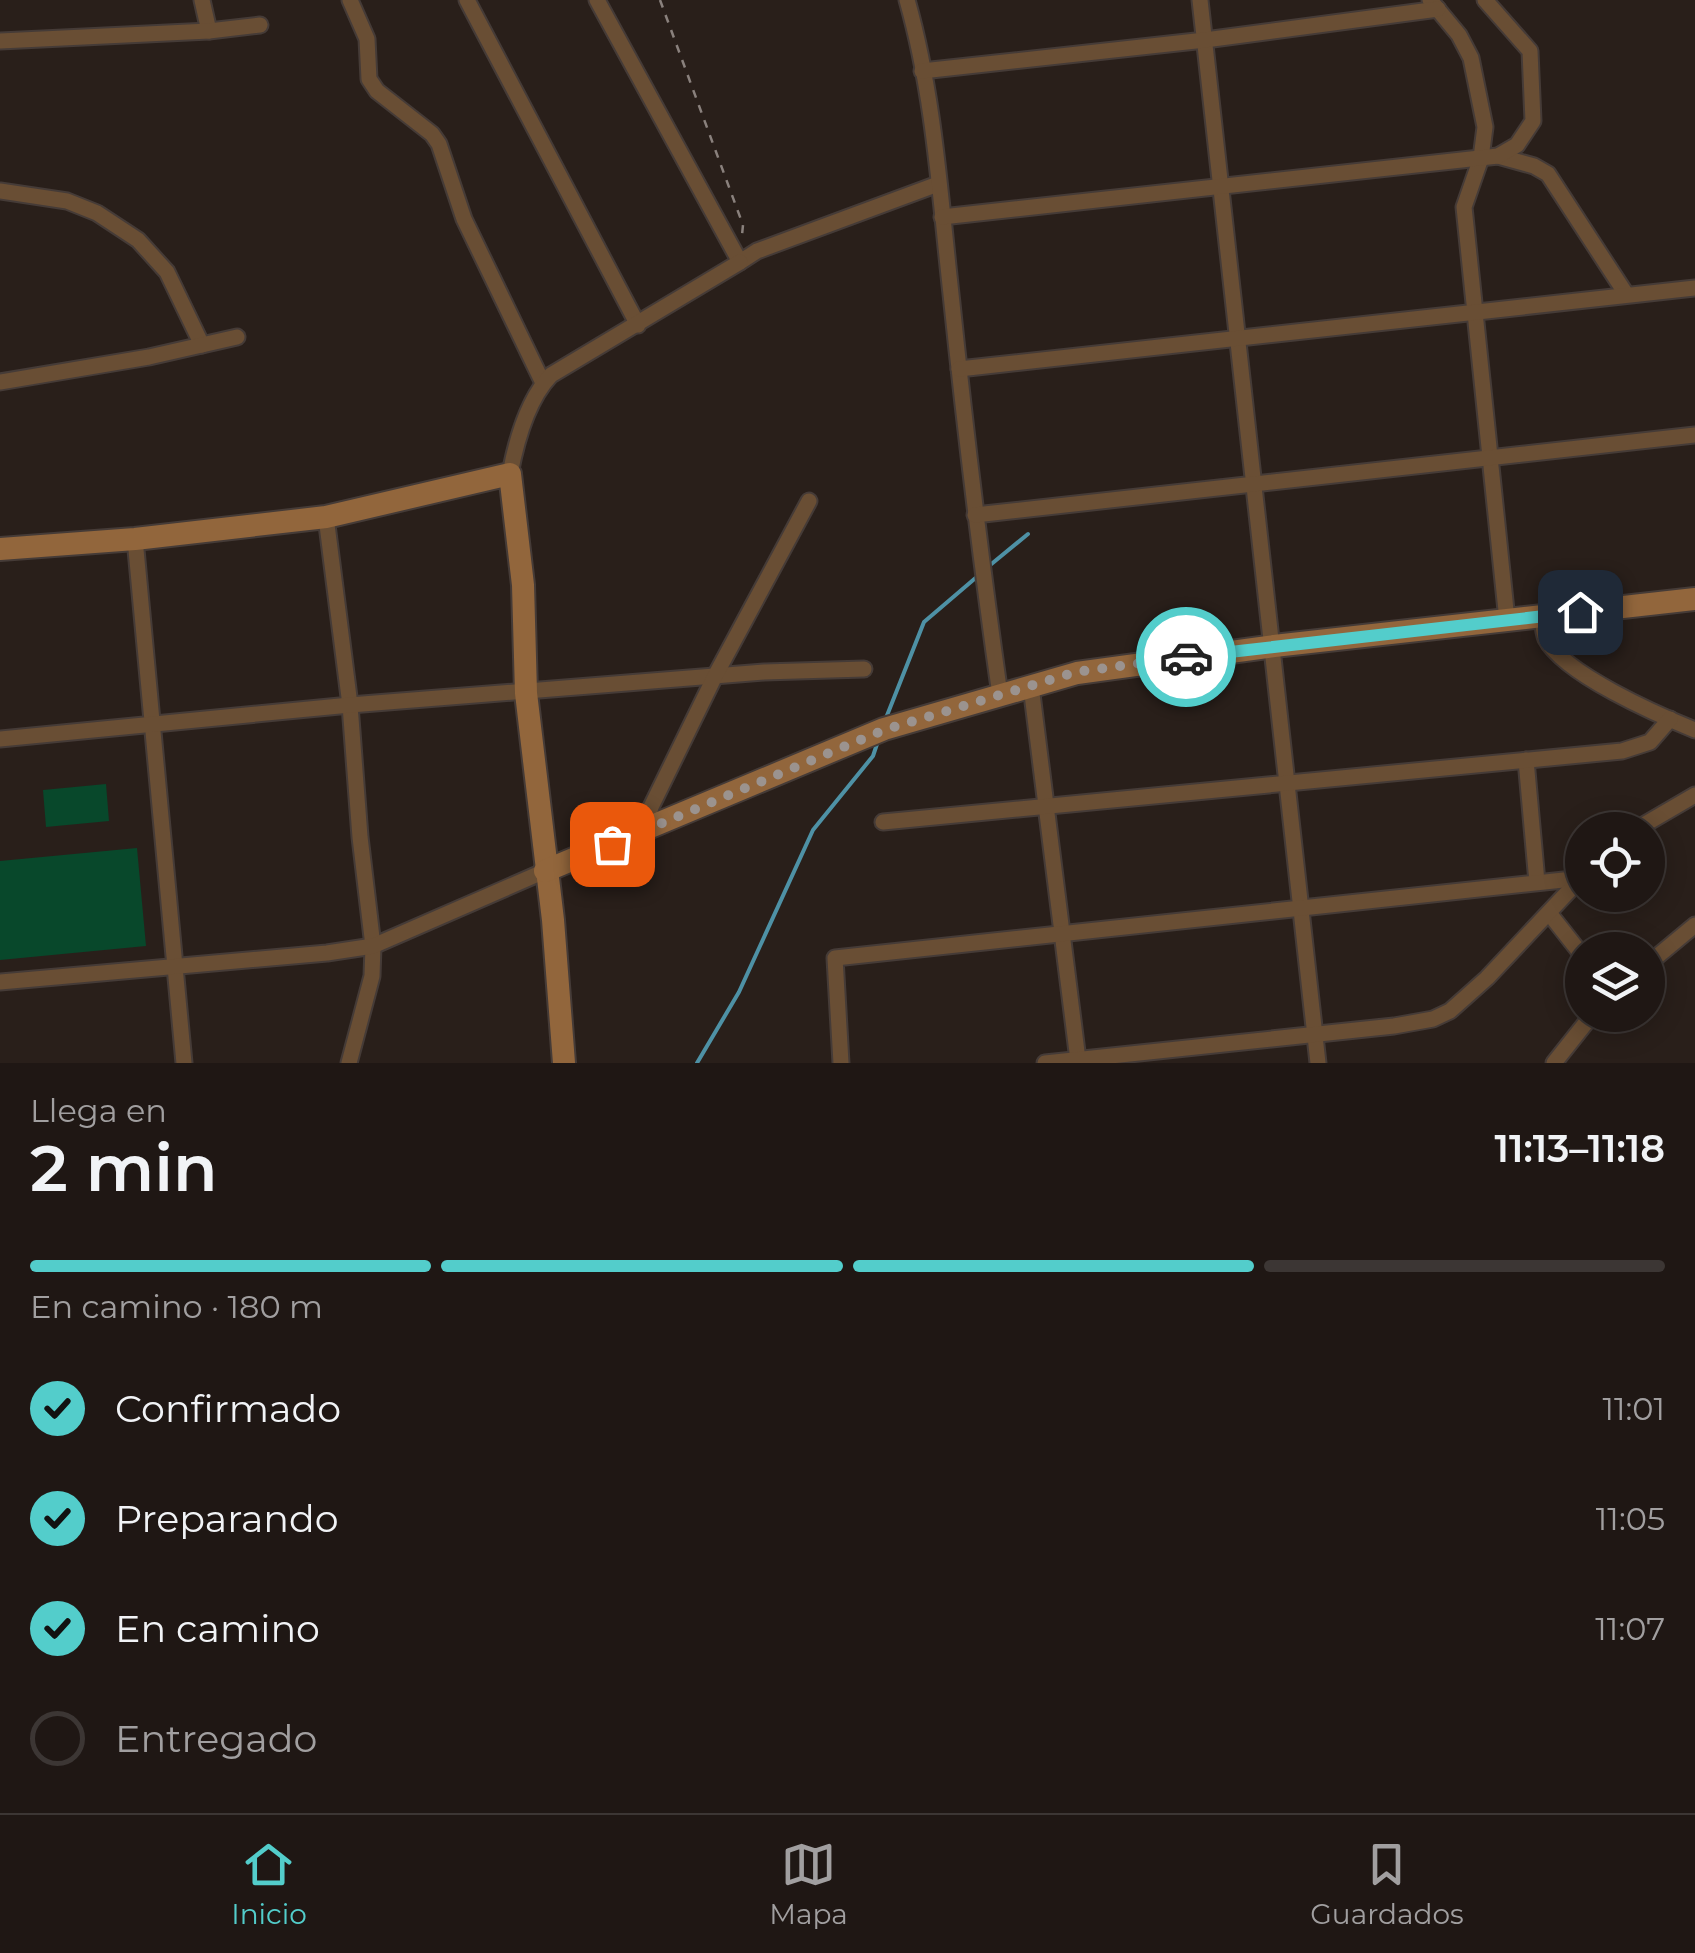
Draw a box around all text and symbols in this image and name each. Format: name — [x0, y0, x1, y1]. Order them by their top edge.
pin — [1538, 570, 1623, 655]
icon: home — [1553, 585, 1608, 640]
courier — [1136, 607, 1236, 707]
icon: car — [1159, 630, 1214, 685]
pin — [570, 802, 655, 887]
map controls — [1565, 812, 1665, 1032]
button: locate — [1565, 812, 1665, 912]
icon: bag — [585, 817, 640, 872]
button: layers — [1565, 932, 1665, 1032]
text: Llega en — [30, 1091, 167, 1130]
text: 11:13–11:18 — [1494, 1125, 1665, 1172]
text: 2 min — [30, 1128, 218, 1207]
text: En camino · 180 m — [30, 1287, 323, 1326]
icon: check — [30, 1381, 85, 1436]
text: Confirmado — [115, 1385, 341, 1432]
text: 11:01 — [1602, 1389, 1665, 1428]
icon: check — [30, 1491, 85, 1546]
text: Preparando — [115, 1495, 339, 1542]
text: 11:05 — [1596, 1499, 1665, 1538]
icon: check — [30, 1601, 85, 1656]
text: En camino — [115, 1605, 320, 1652]
text: 11:07 — [1595, 1609, 1665, 1648]
text: Entregado — [115, 1715, 317, 1762]
tab: Inicio — [231, 1837, 307, 1931]
tab: Mapa — [769, 1837, 848, 1931]
tab: Guardados — [1310, 1837, 1464, 1931]

